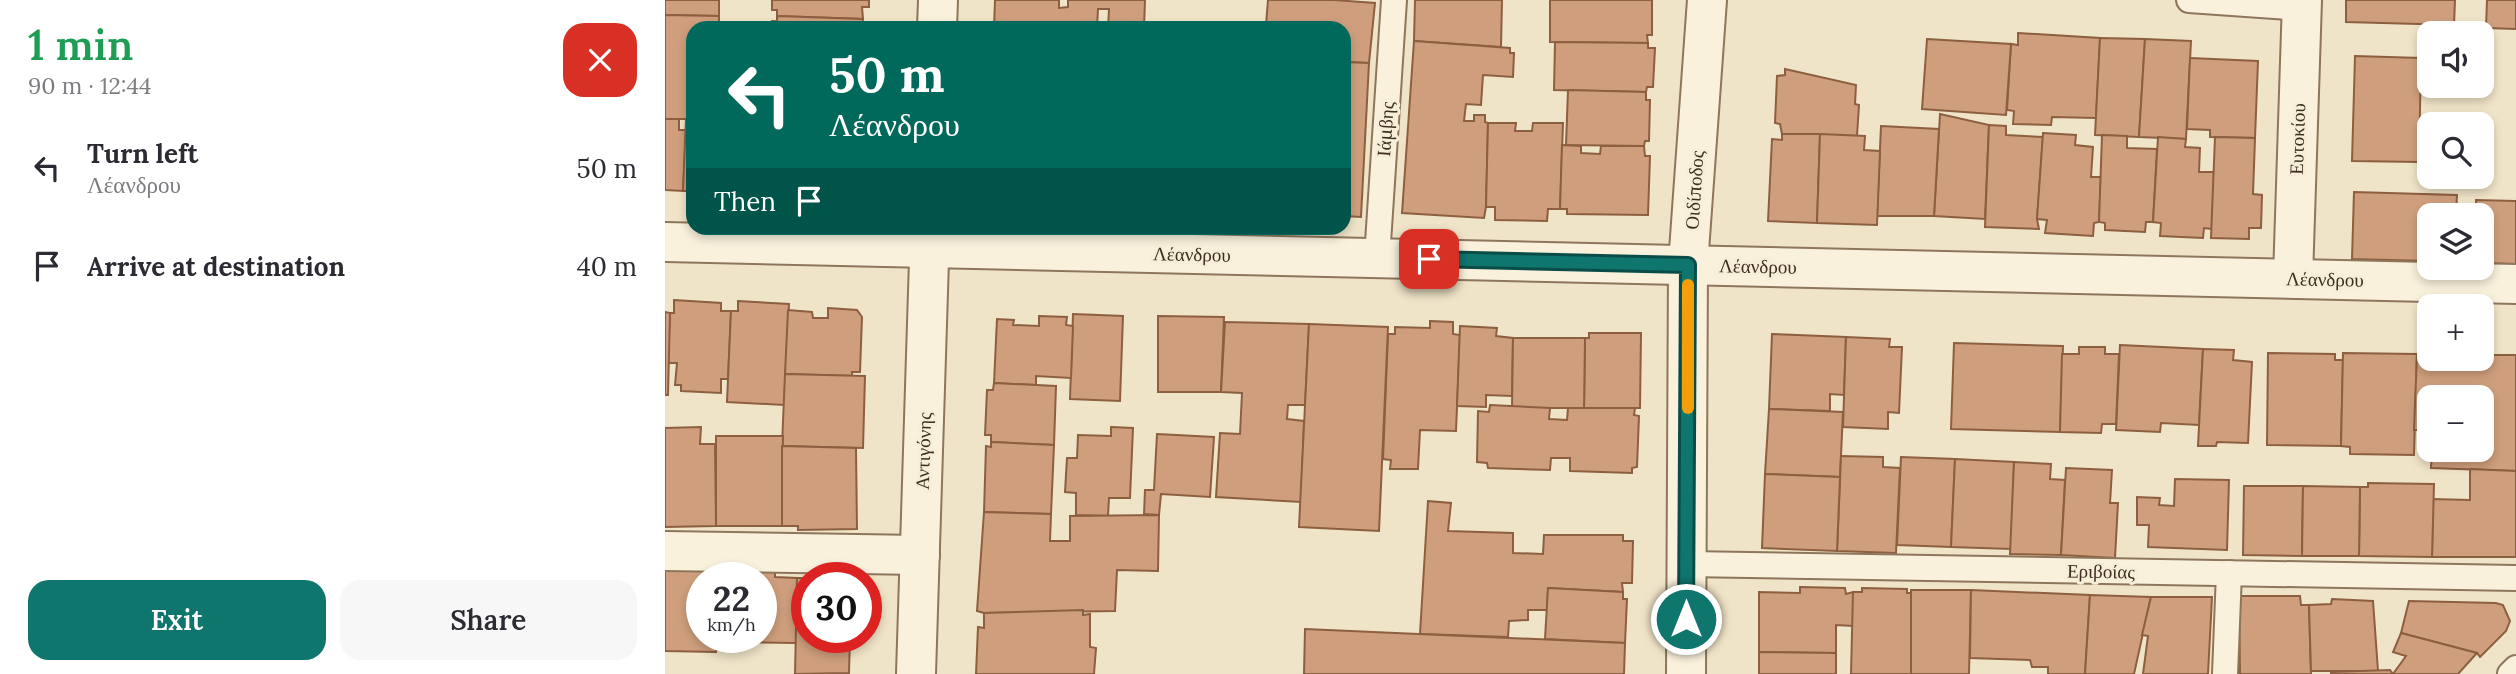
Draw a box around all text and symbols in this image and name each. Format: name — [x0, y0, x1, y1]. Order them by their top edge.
text: 1 min — [28, 18, 133, 72]
map controls — [2417, 21, 2494, 462]
button: sound — [2417, 21, 2494, 98]
button: close — [563, 23, 637, 97]
text: 50 m — [829, 43, 945, 105]
icon: left — [714, 49, 805, 140]
text: 90 m · 12:44 — [28, 71, 151, 100]
street label: Ιάμβης — [1371, 100, 1399, 157]
street label: Ευτοκίου — [2284, 103, 2310, 175]
text: Λέανδρου — [829, 104, 960, 145]
button: search — [2417, 112, 2494, 189]
text: Turn left — [87, 137, 198, 170]
icon: left — [28, 149, 66, 187]
street label: Οιδίποδος — [1679, 149, 1709, 230]
text: 50 m — [577, 152, 637, 185]
text: Λέανδρου — [87, 170, 181, 199]
icon: arrive — [790, 182, 828, 220]
text: Then — [714, 185, 776, 218]
button: layers — [2417, 203, 2494, 280]
pin — [1399, 229, 1459, 289]
icon: arrive — [1410, 240, 1448, 278]
street label: Λέανδρου — [1153, 241, 1231, 267]
icon: arrive — [28, 247, 66, 285]
text: Arrive at destination — [87, 250, 345, 283]
text: 40 m — [577, 250, 637, 283]
street label: Λέανδρου — [1719, 253, 1797, 279]
street label: Λέανδρου — [2286, 266, 2364, 292]
button: + — [2417, 294, 2494, 371]
button: − — [2417, 385, 2494, 462]
street label: Αντιγόνης — [910, 411, 936, 490]
street label: Εριβοίας — [2067, 558, 2136, 584]
speed limit sign: 30 — [791, 562, 882, 653]
text: 22 — [713, 576, 750, 621]
button: Exit — [28, 580, 326, 660]
button: Share — [340, 580, 637, 660]
position arrow — [1649, 582, 1723, 656]
text: km/h — [707, 613, 756, 636]

